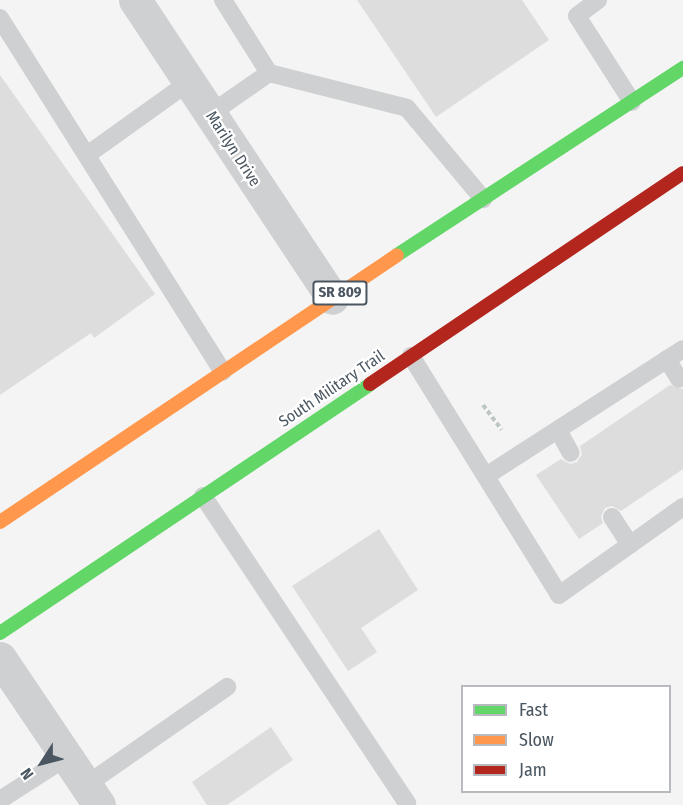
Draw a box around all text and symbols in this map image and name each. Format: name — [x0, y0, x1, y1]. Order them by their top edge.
street label: Marilyn Drive — [202, 108, 264, 190]
road number: SR 809 — [312, 281, 368, 305]
street label: South Military Trail — [275, 347, 389, 431]
legend — [461, 685, 671, 793]
text: Fast — [519, 699, 548, 721]
text: Slow — [519, 729, 554, 751]
north arrow — [12, 733, 72, 793]
text: Jam — [519, 759, 547, 781]
text: N — [17, 764, 38, 783]

